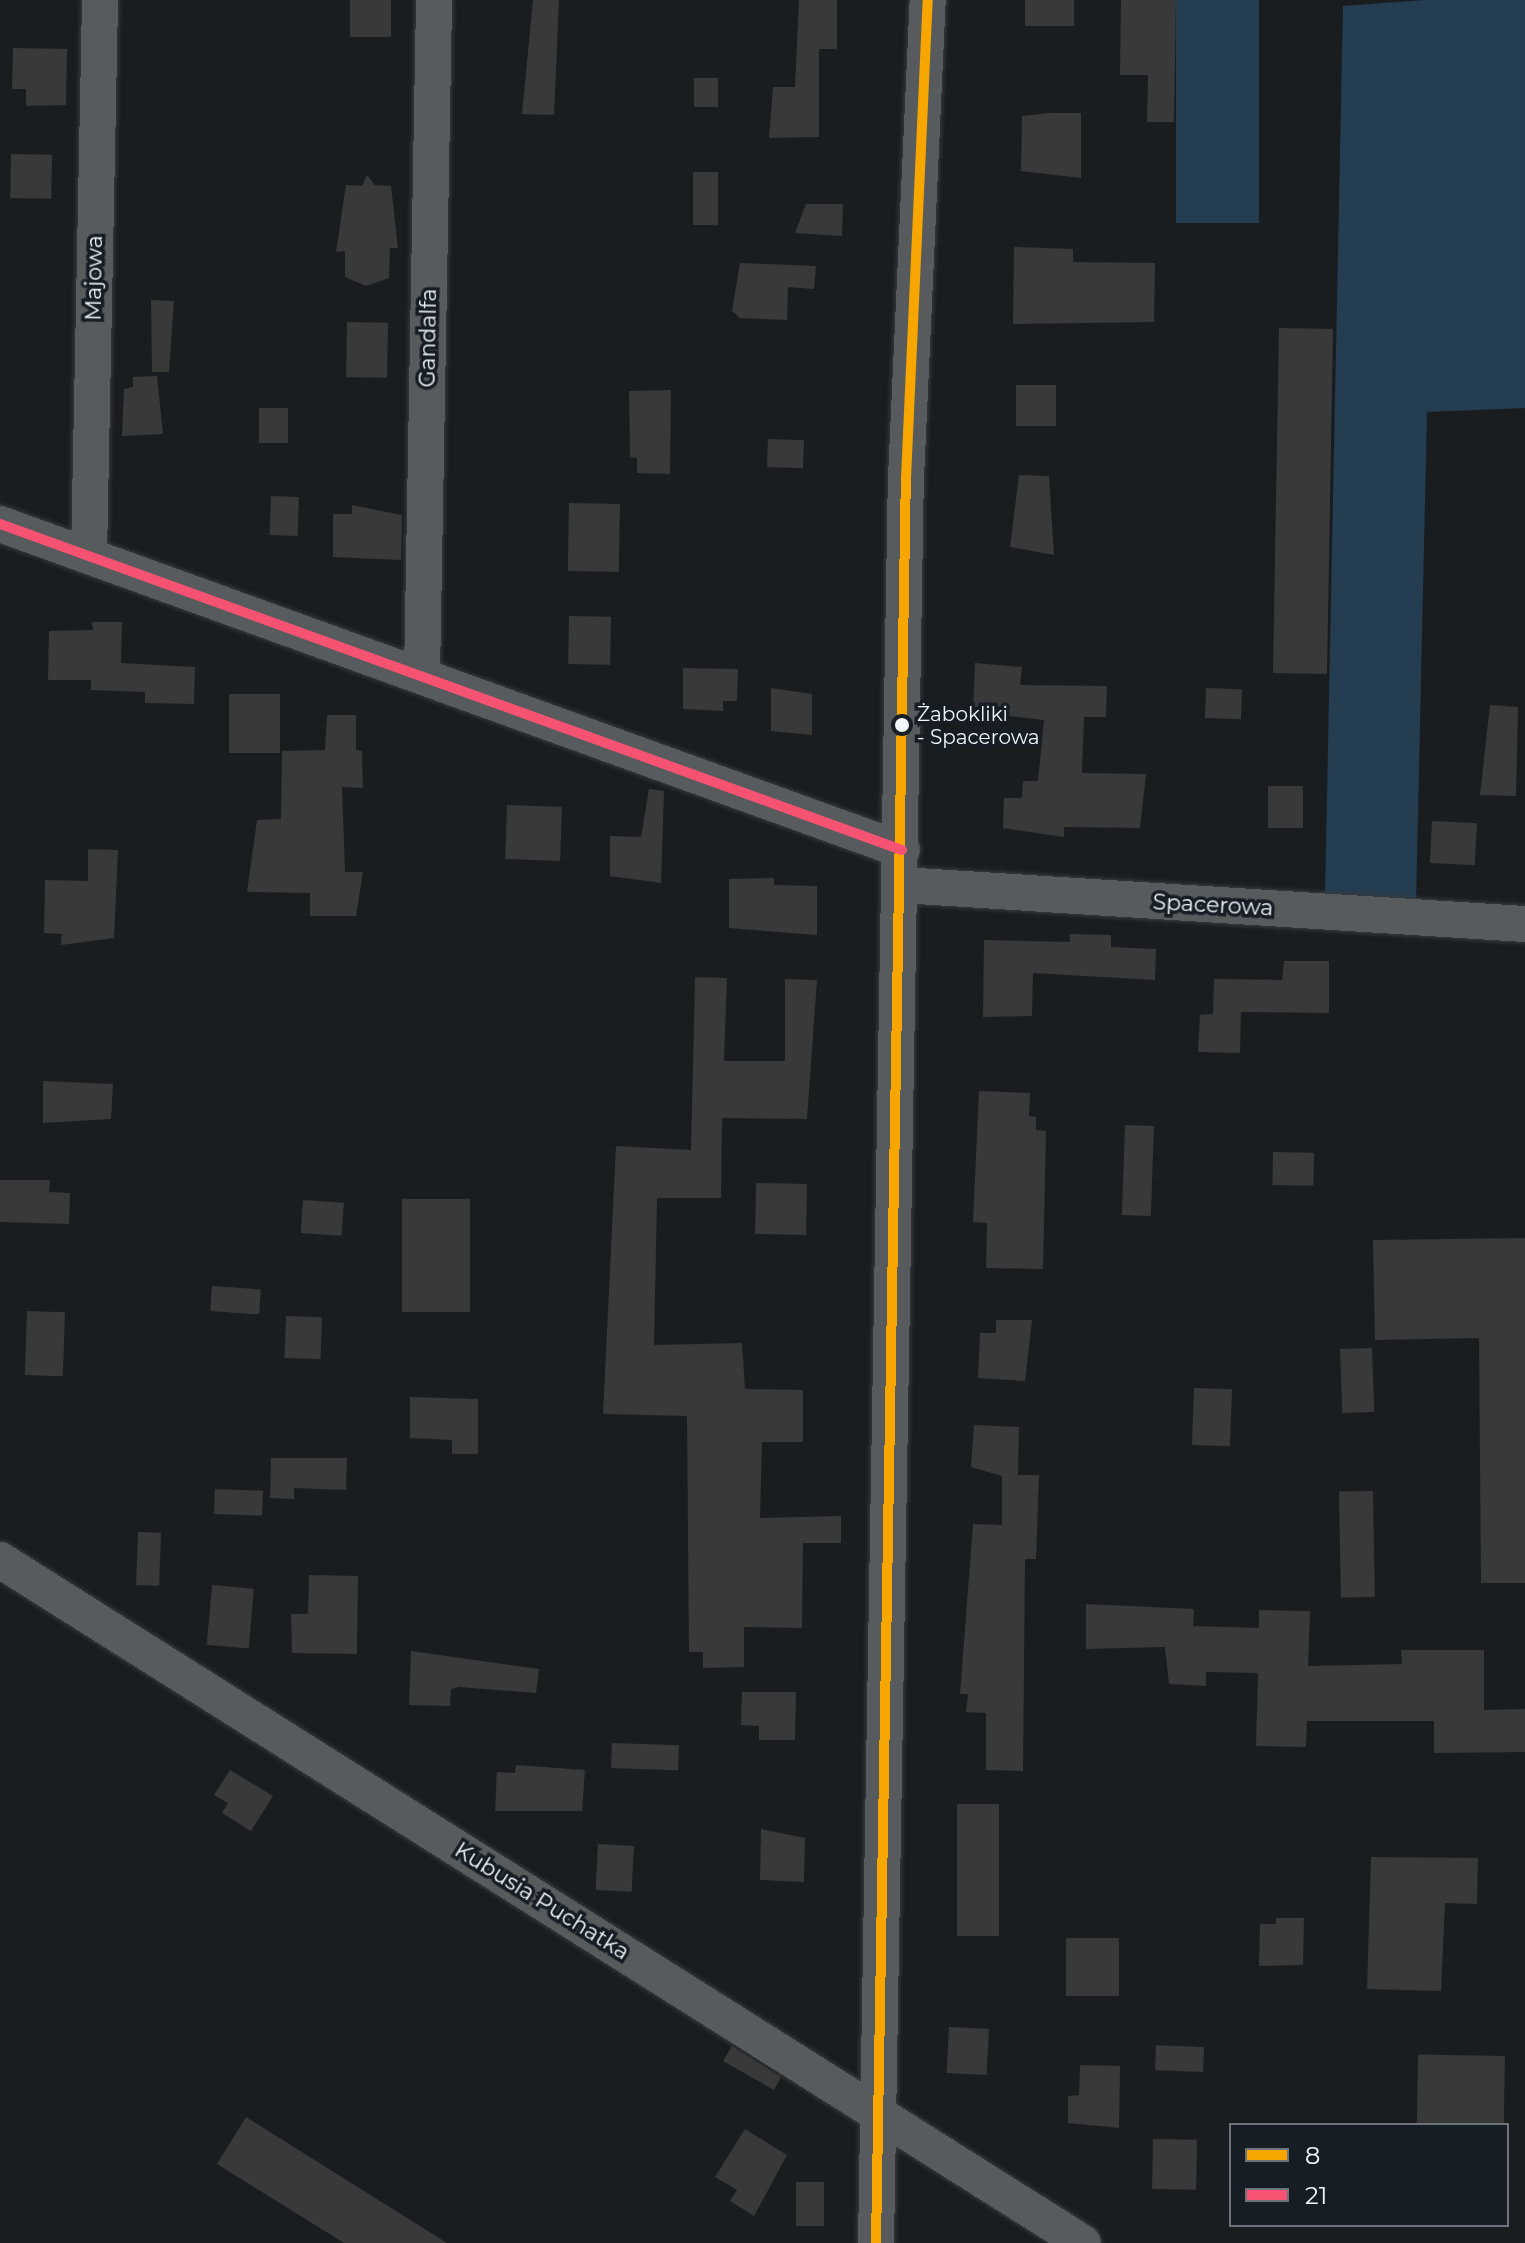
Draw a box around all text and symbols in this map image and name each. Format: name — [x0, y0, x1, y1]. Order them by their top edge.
street label: Majowa — [80, 235, 108, 321]
street label: Gandalfa — [414, 288, 442, 388]
place label: Żabokliki - Spacerowa — [917, 702, 1040, 749]
marker: Żabokliki - Spacerowa — [894, 717, 910, 733]
street label: Spacerowa — [1152, 889, 1274, 921]
street label: Kubusia Puchatka — [450, 1837, 634, 1965]
legend — [1229, 2123, 1509, 2227]
text: 8 — [1305, 2141, 1320, 2170]
text: 21 — [1305, 2181, 1327, 2210]

